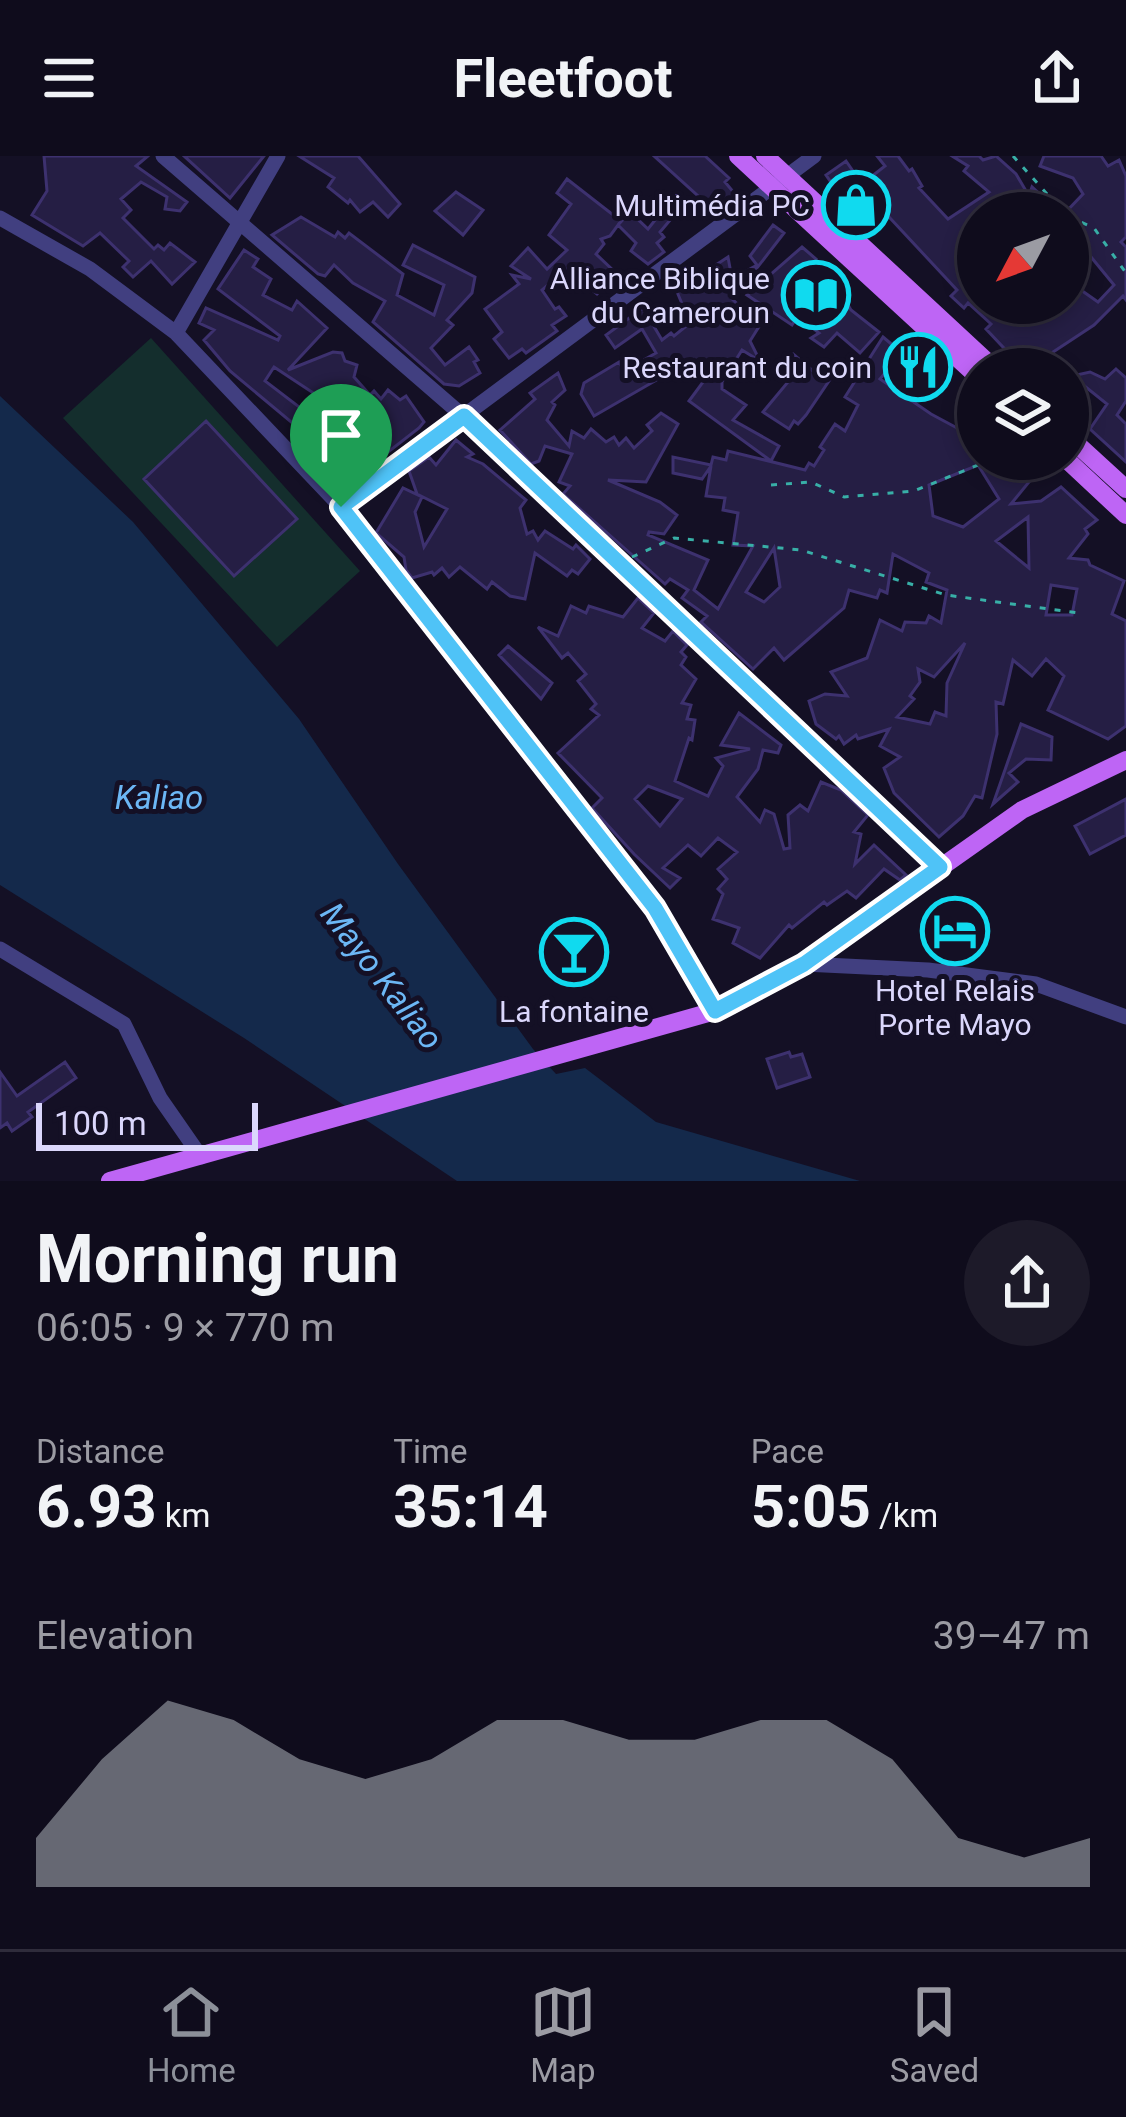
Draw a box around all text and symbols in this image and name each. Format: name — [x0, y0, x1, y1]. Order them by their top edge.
icon: menu — [36, 45, 102, 111]
icon: share — [1024, 45, 1090, 111]
text: Fleetfoot — [453, 47, 673, 110]
shop icon: Multimédia PC — [821, 170, 891, 240]
place label: Multimédia PC — [614, 188, 810, 223]
north arrow — [957, 192, 1089, 324]
map controls — [957, 192, 1089, 480]
library icon: Alliance Biblique du Cameroun — [781, 260, 851, 330]
place label: Alliance Biblique du Cameroun — [550, 261, 770, 330]
restaurant icon: Restaurant du coin — [883, 332, 953, 402]
button: layers — [957, 348, 1089, 480]
place label: Restaurant du coin — [622, 350, 872, 385]
pin — [290, 384, 392, 507]
icon: arrive — [308, 402, 374, 468]
water label: Kaliao — [115, 778, 203, 817]
water label: Mayo Kaliao — [313, 895, 451, 1057]
hotel icon: Hotel Relais Porte Mayo — [920, 896, 990, 966]
bar icon: La fontaine — [539, 917, 609, 987]
place label: Hotel Relais Porte Mayo — [875, 973, 1035, 1042]
place label: La fontaine — [499, 994, 649, 1029]
scale bar — [36, 1097, 258, 1150]
text: 100 m — [54, 1104, 147, 1143]
button: share — [964, 1220, 1090, 1346]
text: Morning run — [36, 1221, 399, 1298]
text: 06:05 · 9 × 770 m — [36, 1305, 334, 1351]
text: Distance — [36, 1432, 164, 1471]
text: Time — [393, 1432, 467, 1471]
text: Pace — [751, 1432, 824, 1471]
text: 6.93 — [36, 1471, 157, 1542]
text: 35:14 — [393, 1471, 548, 1542]
text: 5:05 — [751, 1471, 871, 1542]
text: km — [157, 1496, 211, 1535]
text: /km — [871, 1496, 938, 1535]
text: Elevation — [36, 1613, 194, 1659]
text: 39–47 m — [933, 1613, 1090, 1659]
tab: Home — [147, 1979, 236, 2090]
tab: Map — [530, 1979, 596, 2090]
tab: Saved — [890, 1979, 979, 2090]

